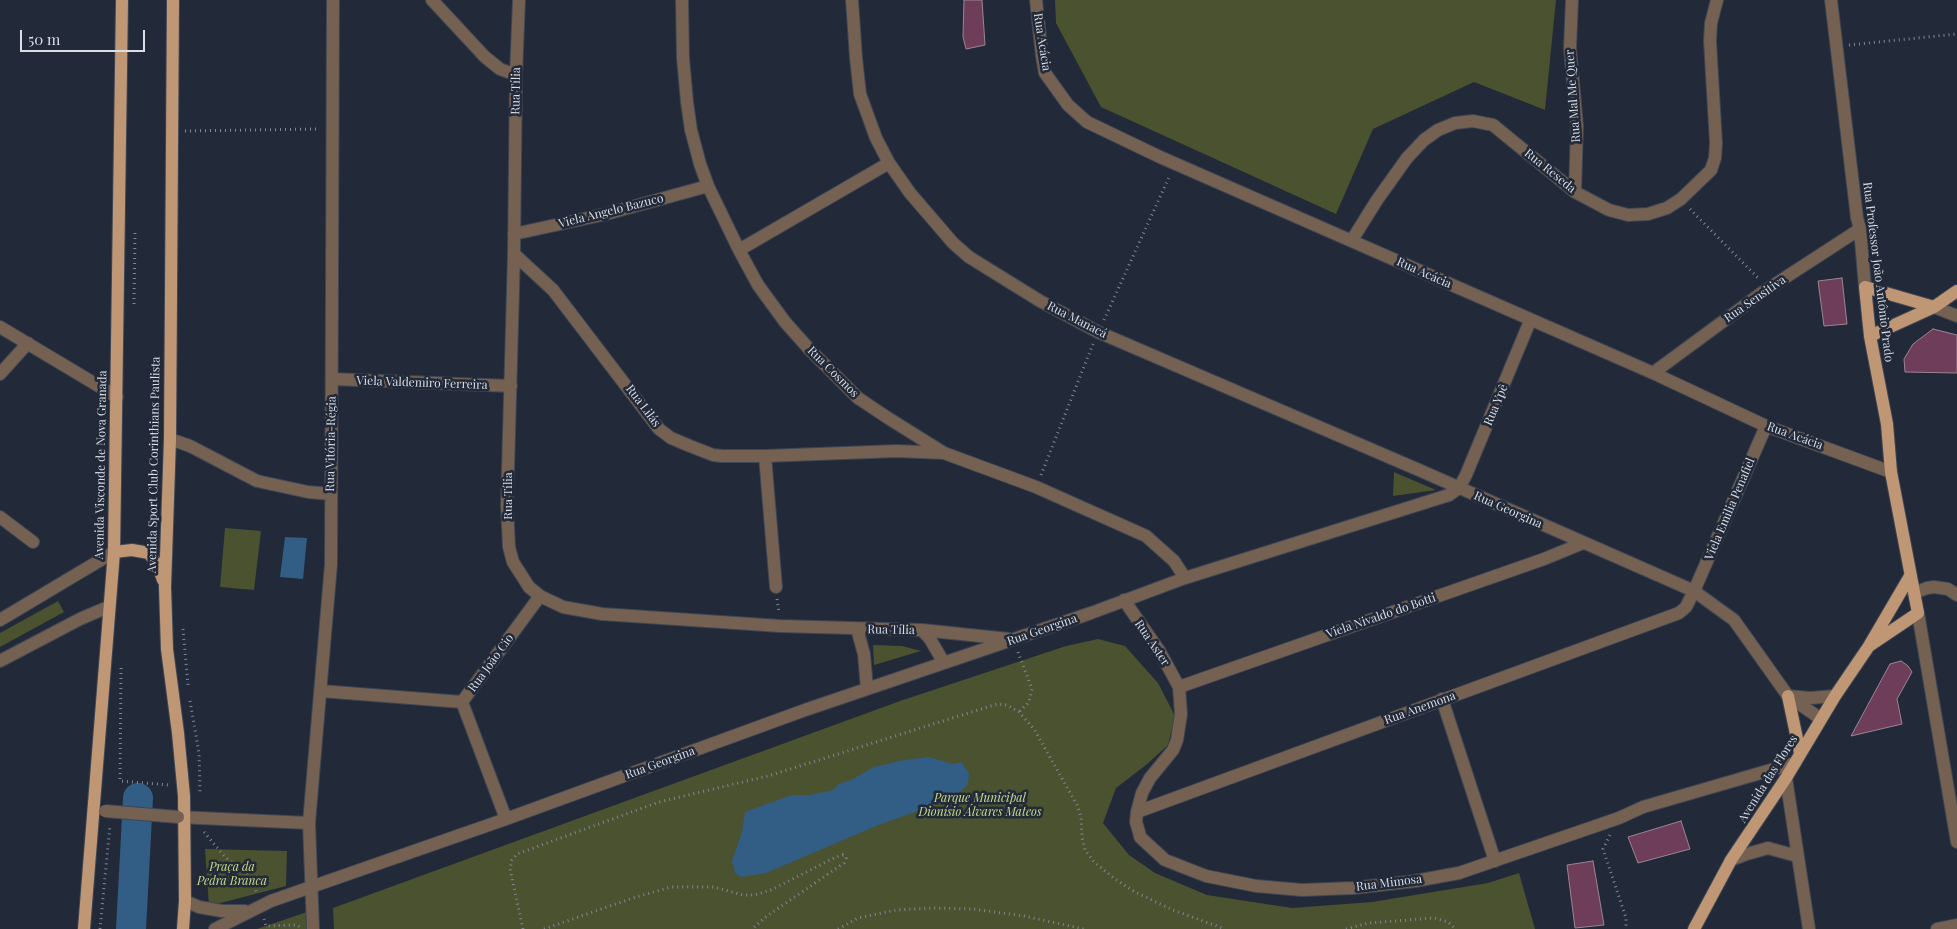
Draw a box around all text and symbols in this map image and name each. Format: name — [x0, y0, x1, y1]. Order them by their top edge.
street label: Rua Acácia — [1030, 12, 1054, 72]
scale bar — [22, 20, 148, 52]
text: 50 m — [28, 29, 60, 49]
street label: Rua Mal Me Quer — [1563, 49, 1583, 143]
street label: Rua Tília — [508, 67, 524, 115]
street label: Rua Reseda — [1521, 146, 1579, 196]
street label: Rua Professor João Antônio Prado — [1860, 181, 1896, 363]
street label: Viela Angelo Bazuco — [557, 191, 665, 231]
street label: Rua Acácia — [1394, 255, 1454, 291]
street label: Rua Sensitiva — [1721, 272, 1789, 326]
street label: Rua Manacá — [1045, 299, 1109, 341]
street label: Rua Cosmos — [804, 343, 862, 401]
street label: Avenida Sport Club Corinthians Paulista — [145, 357, 163, 573]
street label: Avenida Visconde de Nova Granada — [92, 370, 110, 560]
street label: Viela Valdemiro Ferreira — [356, 374, 488, 392]
street label: Rua Lilás — [622, 382, 664, 430]
street label: Rua Ypê — [1481, 382, 1511, 428]
street label: Rua Vitória-Régia — [323, 396, 339, 492]
street label: Rua Acácia — [1765, 419, 1825, 453]
street label: Viela Emilia Penafiel — [1702, 456, 1758, 562]
street label: Rua Tília — [501, 472, 515, 520]
street label: Rua Georgina — [1472, 489, 1544, 531]
street label: Viela Nivaldo do Botti — [1324, 591, 1438, 641]
street label: Rua Georgina — [1005, 611, 1079, 649]
street label: Rua Aster — [1131, 617, 1173, 669]
street label: Rua Tília — [867, 622, 915, 638]
street label: Rua João Cio — [465, 631, 517, 695]
street label: Rua Anemona — [1382, 688, 1458, 728]
street label: Avenida das Flores — [1735, 733, 1801, 825]
street label: Rua Georgina — [623, 744, 697, 782]
park label: Parque Municipal Dionísio Álvares Mateos — [918, 791, 1042, 819]
park label: Praça da Pedra Branca — [197, 860, 267, 888]
street label: Rua Mimosa — [1355, 872, 1423, 894]

